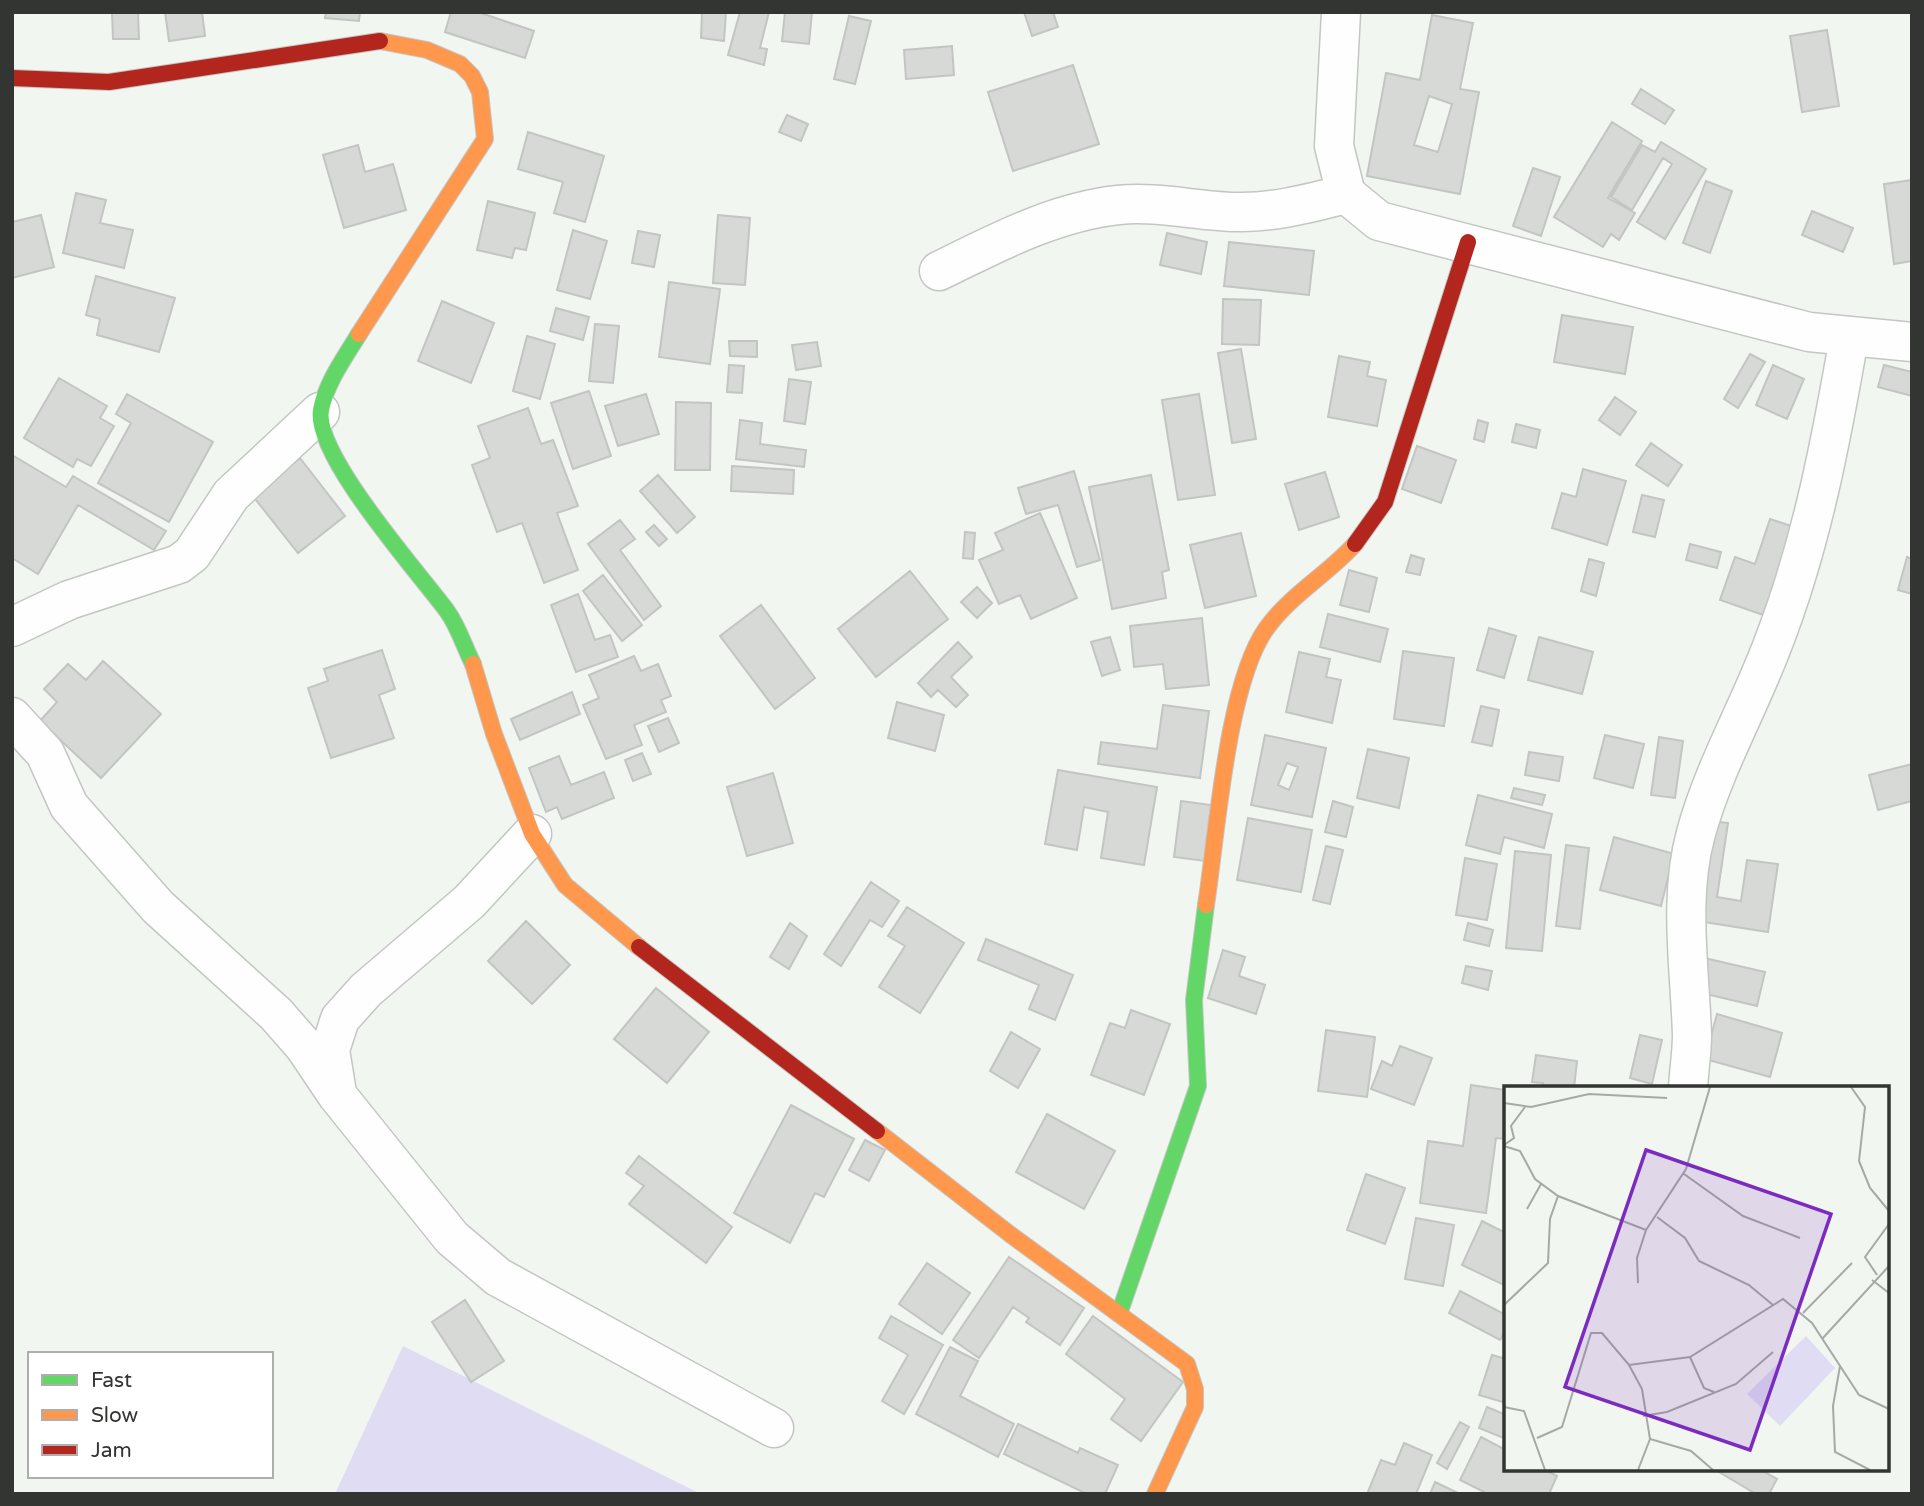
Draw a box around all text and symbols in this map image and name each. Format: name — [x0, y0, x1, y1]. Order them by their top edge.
inset map — [1504, 1086, 1889, 1471]
legend — [28, 1352, 273, 1478]
text: Fast — [91, 1368, 132, 1393]
text: Slow — [91, 1403, 139, 1428]
text: Jam — [91, 1438, 132, 1463]

